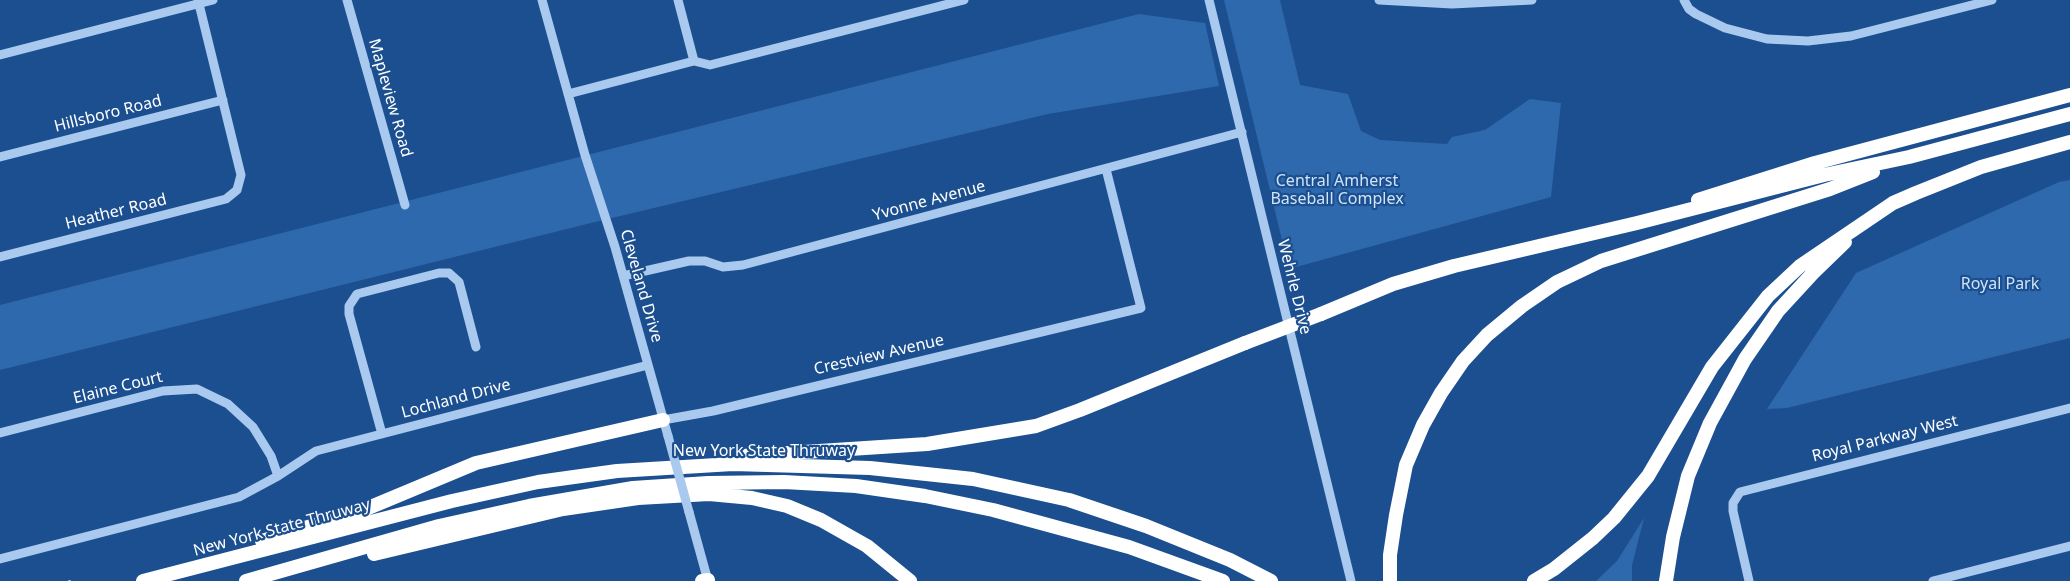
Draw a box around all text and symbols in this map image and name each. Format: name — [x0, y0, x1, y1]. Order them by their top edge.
street label: Mapleview Road — [364, 37, 416, 159]
street label: Hillsboro Road — [52, 91, 164, 137]
park label: Central Amherst Baseball Complex — [1270, 171, 1404, 209]
street label: Yvonne Avenue — [870, 177, 988, 225]
street label: Heather Road — [63, 190, 169, 234]
street label: Cleveland Drive — [616, 227, 666, 345]
street label: Wehrle Drive — [1273, 238, 1315, 336]
park label: Royal Park — [1961, 274, 2039, 294]
street label: Crestview Avenue — [812, 331, 946, 379]
street label: Elaine Court — [71, 368, 165, 408]
street label: Lochland Drive — [399, 375, 513, 423]
street label: Royal Parkway West — [1810, 412, 1960, 466]
street label: New York State Thruway — [673, 441, 855, 461]
street label: New York State Thruway — [191, 495, 373, 561]

